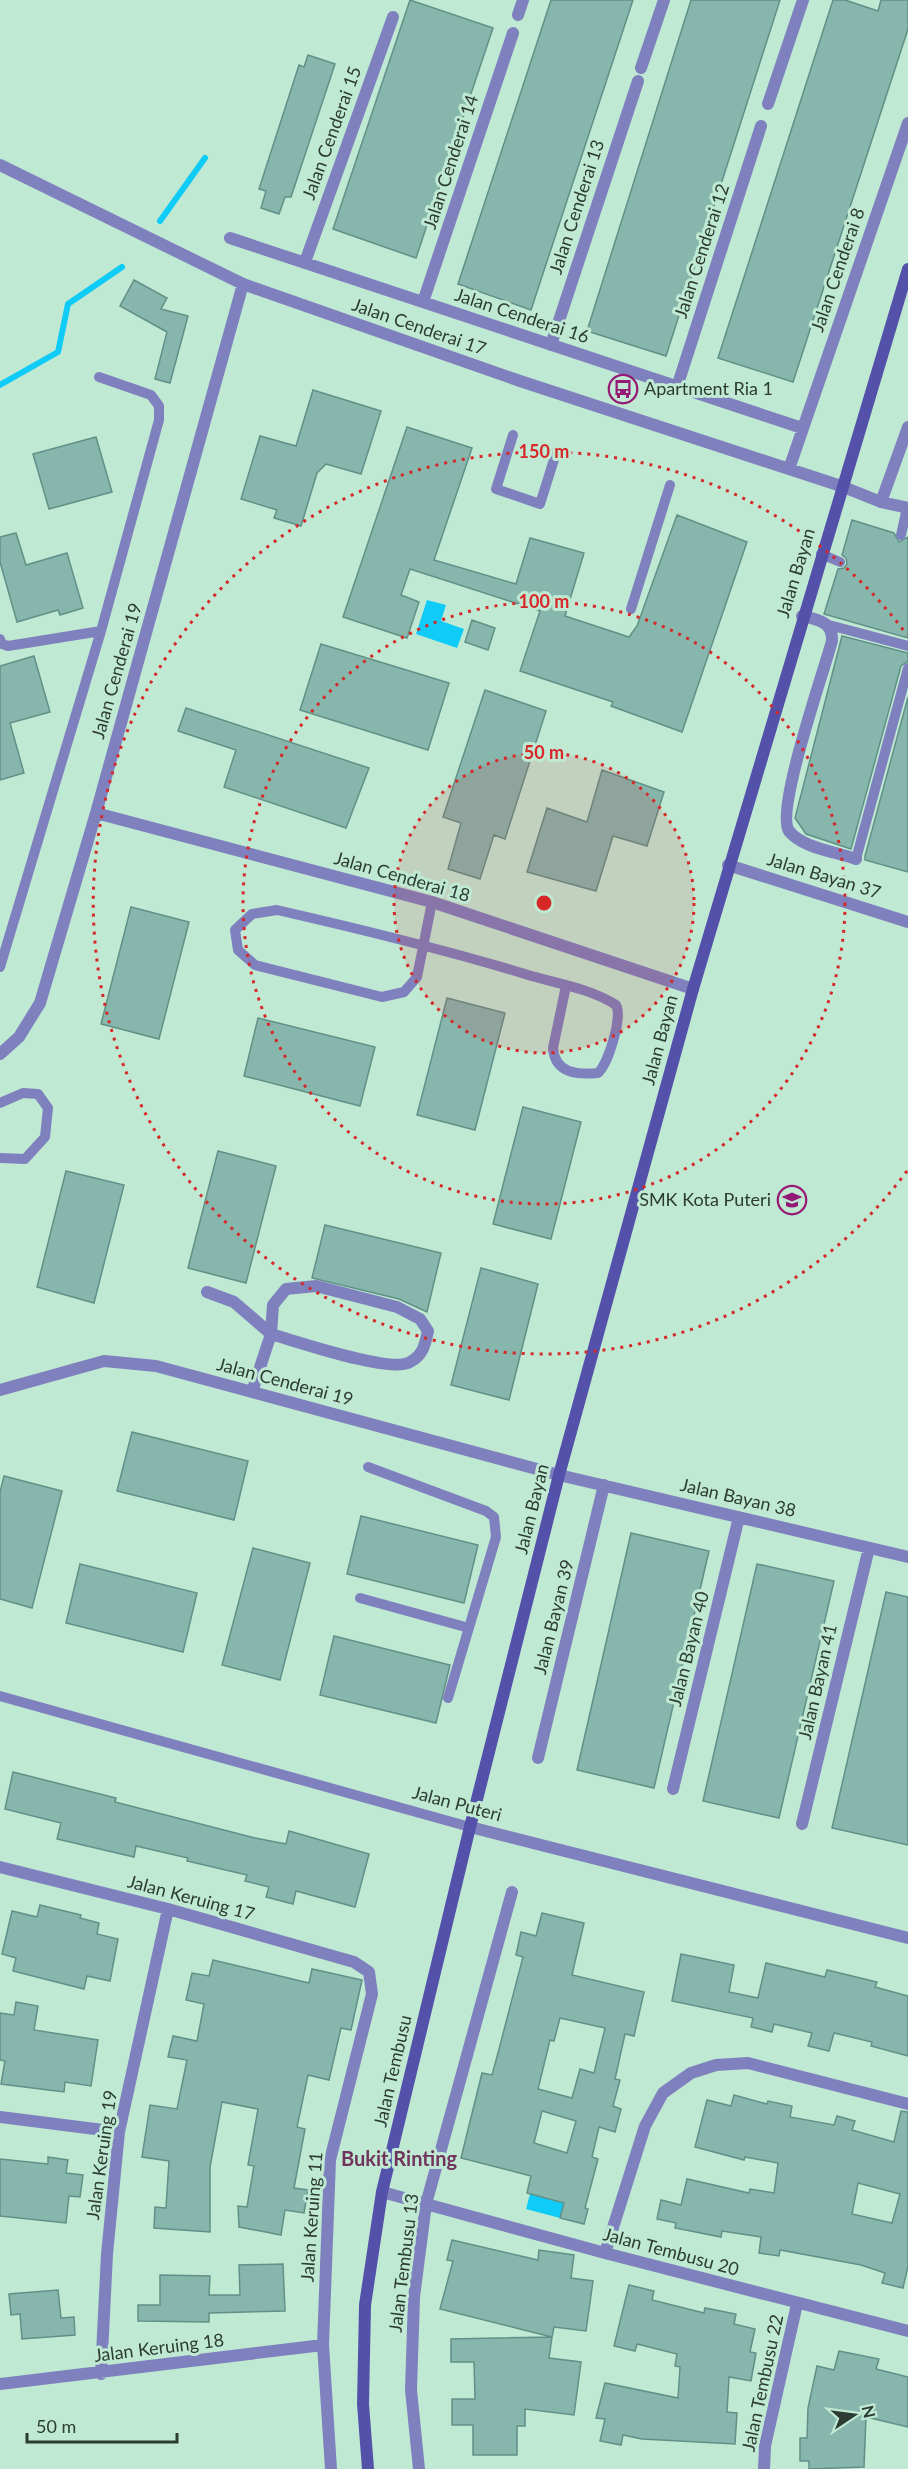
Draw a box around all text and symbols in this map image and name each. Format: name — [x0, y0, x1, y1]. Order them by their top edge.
street label: Jalan Cenderai 15 — [297, 63, 365, 202]
street label: Jalan Cenderai 14 — [418, 92, 482, 232]
street label: Jalan Cenderai 13 — [544, 137, 608, 277]
street label: Jalan Cenderai 12 — [669, 181, 733, 321]
street label: Jalan Cenderai 8 — [806, 205, 869, 335]
street label: Jalan Cenderai 16 — [452, 283, 592, 347]
street label: Jalan Cenderai 17 — [349, 293, 489, 359]
bus stop icon: Apartment Ria 1 — [607, 373, 639, 405]
place label: Apartment Ria 1 — [644, 377, 773, 399]
text: 150 m — [519, 440, 569, 462]
street label: Jalan Bayan — [771, 525, 819, 620]
text: 100 m — [519, 590, 569, 612]
street label: Jalan Cenderai 19 — [86, 600, 146, 741]
text: 50 m — [524, 741, 564, 763]
street label: Jalan Cenderai 18 — [332, 846, 473, 906]
street label: Jalan Bayan 37 — [765, 847, 884, 903]
centre of rings — [534, 893, 554, 913]
street label: Jalan Bayan — [636, 992, 682, 1087]
school or university icon: SMK Kota Puteri — [776, 1184, 808, 1216]
place label: SMK Kota Puteri — [639, 1188, 771, 1210]
street label: Jalan Cenderai 19 — [215, 1352, 356, 1410]
street label: Jalan Bayan — [509, 1461, 553, 1556]
street label: Jalan Bayan 38 — [678, 1473, 798, 1521]
street label: Jalan Bayan 39 — [528, 1557, 578, 1677]
street label: Jalan Bayan 40 — [663, 1589, 713, 1709]
street label: Jalan Bayan 41 — [793, 1622, 841, 1742]
street label: Jalan Puteri — [410, 1781, 504, 1826]
street label: Jalan Keruing 17 — [125, 1870, 257, 1925]
street label: Jalan Tembusu — [368, 2013, 416, 2129]
street label: Jalan Keruing 19 — [81, 2089, 121, 2221]
district label: Bukit Rinting — [341, 2146, 457, 2170]
street label: Jalan Keruing 11 — [295, 2151, 327, 2283]
street label: Jalan Tembusu 13 — [384, 2192, 422, 2334]
street label: Jalan Tembusu 20 — [601, 2222, 742, 2280]
street label: Jalan Tembusu 22 — [737, 2312, 787, 2453]
street label: Jalan Keruing 18 — [93, 2328, 225, 2366]
north arrow — [824, 2385, 884, 2445]
text: N — [858, 2403, 880, 2420]
scale bar — [27, 2406, 177, 2444]
text: 50 m — [36, 2415, 76, 2437]

